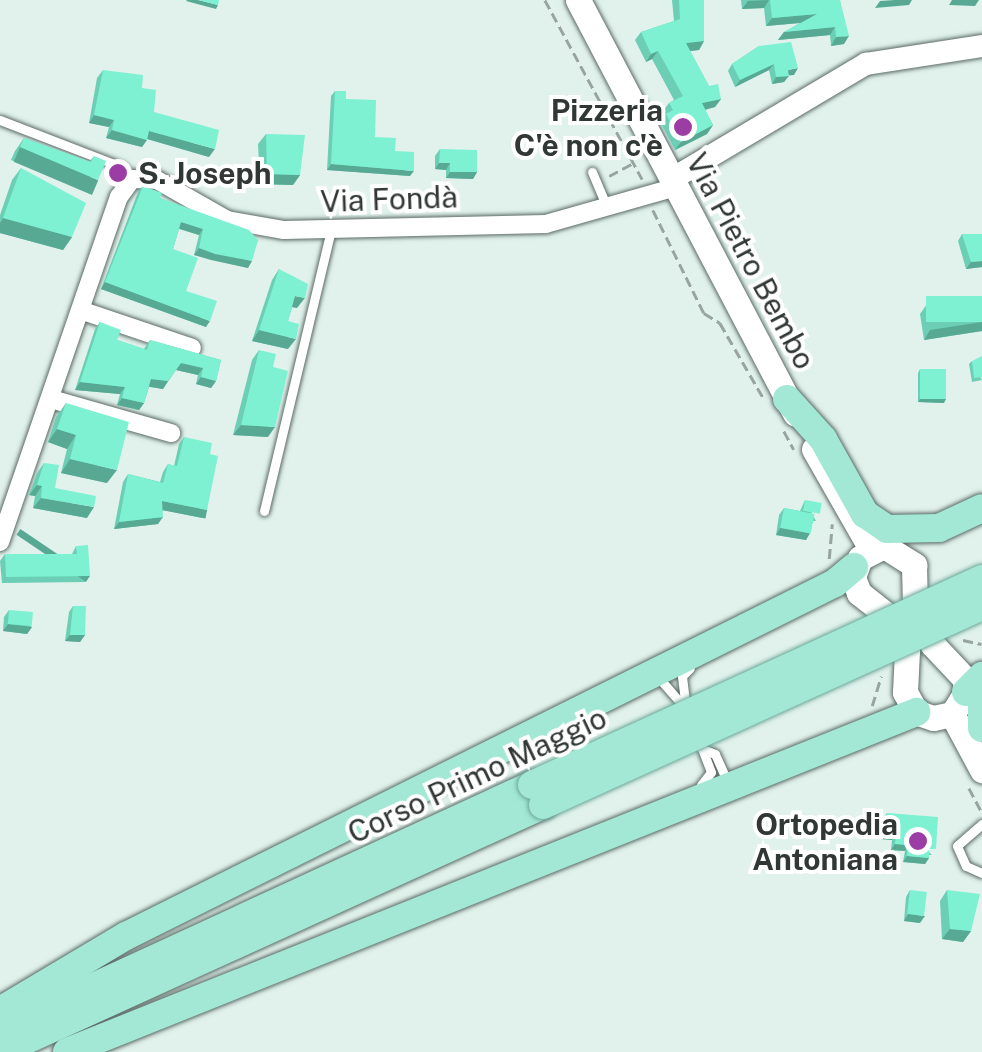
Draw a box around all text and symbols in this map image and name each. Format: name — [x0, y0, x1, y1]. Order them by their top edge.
place label: Pizzeria C'è non c'è — [514, 92, 663, 162]
marker: Pizzeria C'è non c'è — [672, 116, 694, 138]
street label: Via Pietro Bembo — [679, 147, 823, 375]
place label: S. Joseph — [138, 155, 272, 191]
marker: S. Joseph — [107, 162, 129, 184]
street label: Via Fondà — [320, 179, 458, 219]
street label: Corso Primo Maggio — [342, 699, 612, 851]
place label: Ortopedia Antoniana — [752, 806, 898, 876]
marker: Ortopedia Antoniana — [907, 830, 929, 852]

